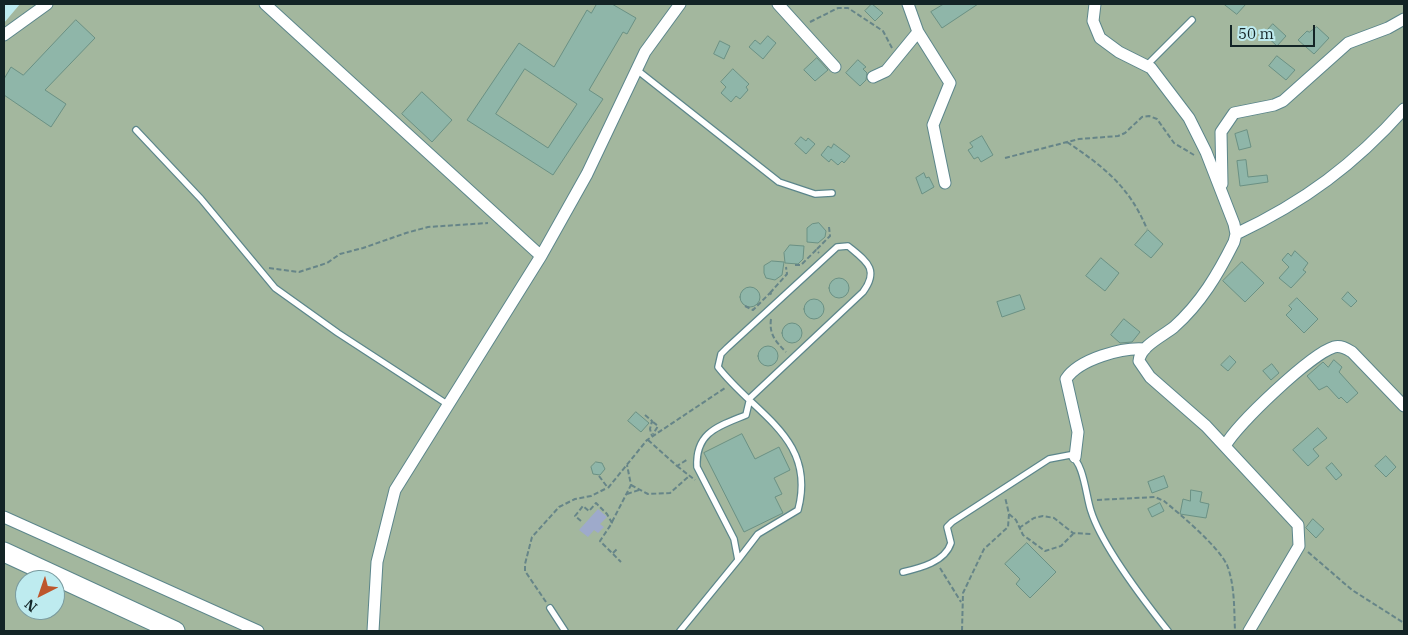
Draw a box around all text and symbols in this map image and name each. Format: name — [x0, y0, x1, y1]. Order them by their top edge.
scale bar — [1233, 15, 1318, 47]
text: 50 m — [1238, 24, 1274, 43]
north arrow — [15, 570, 65, 620]
text: N — [21, 595, 41, 616]

